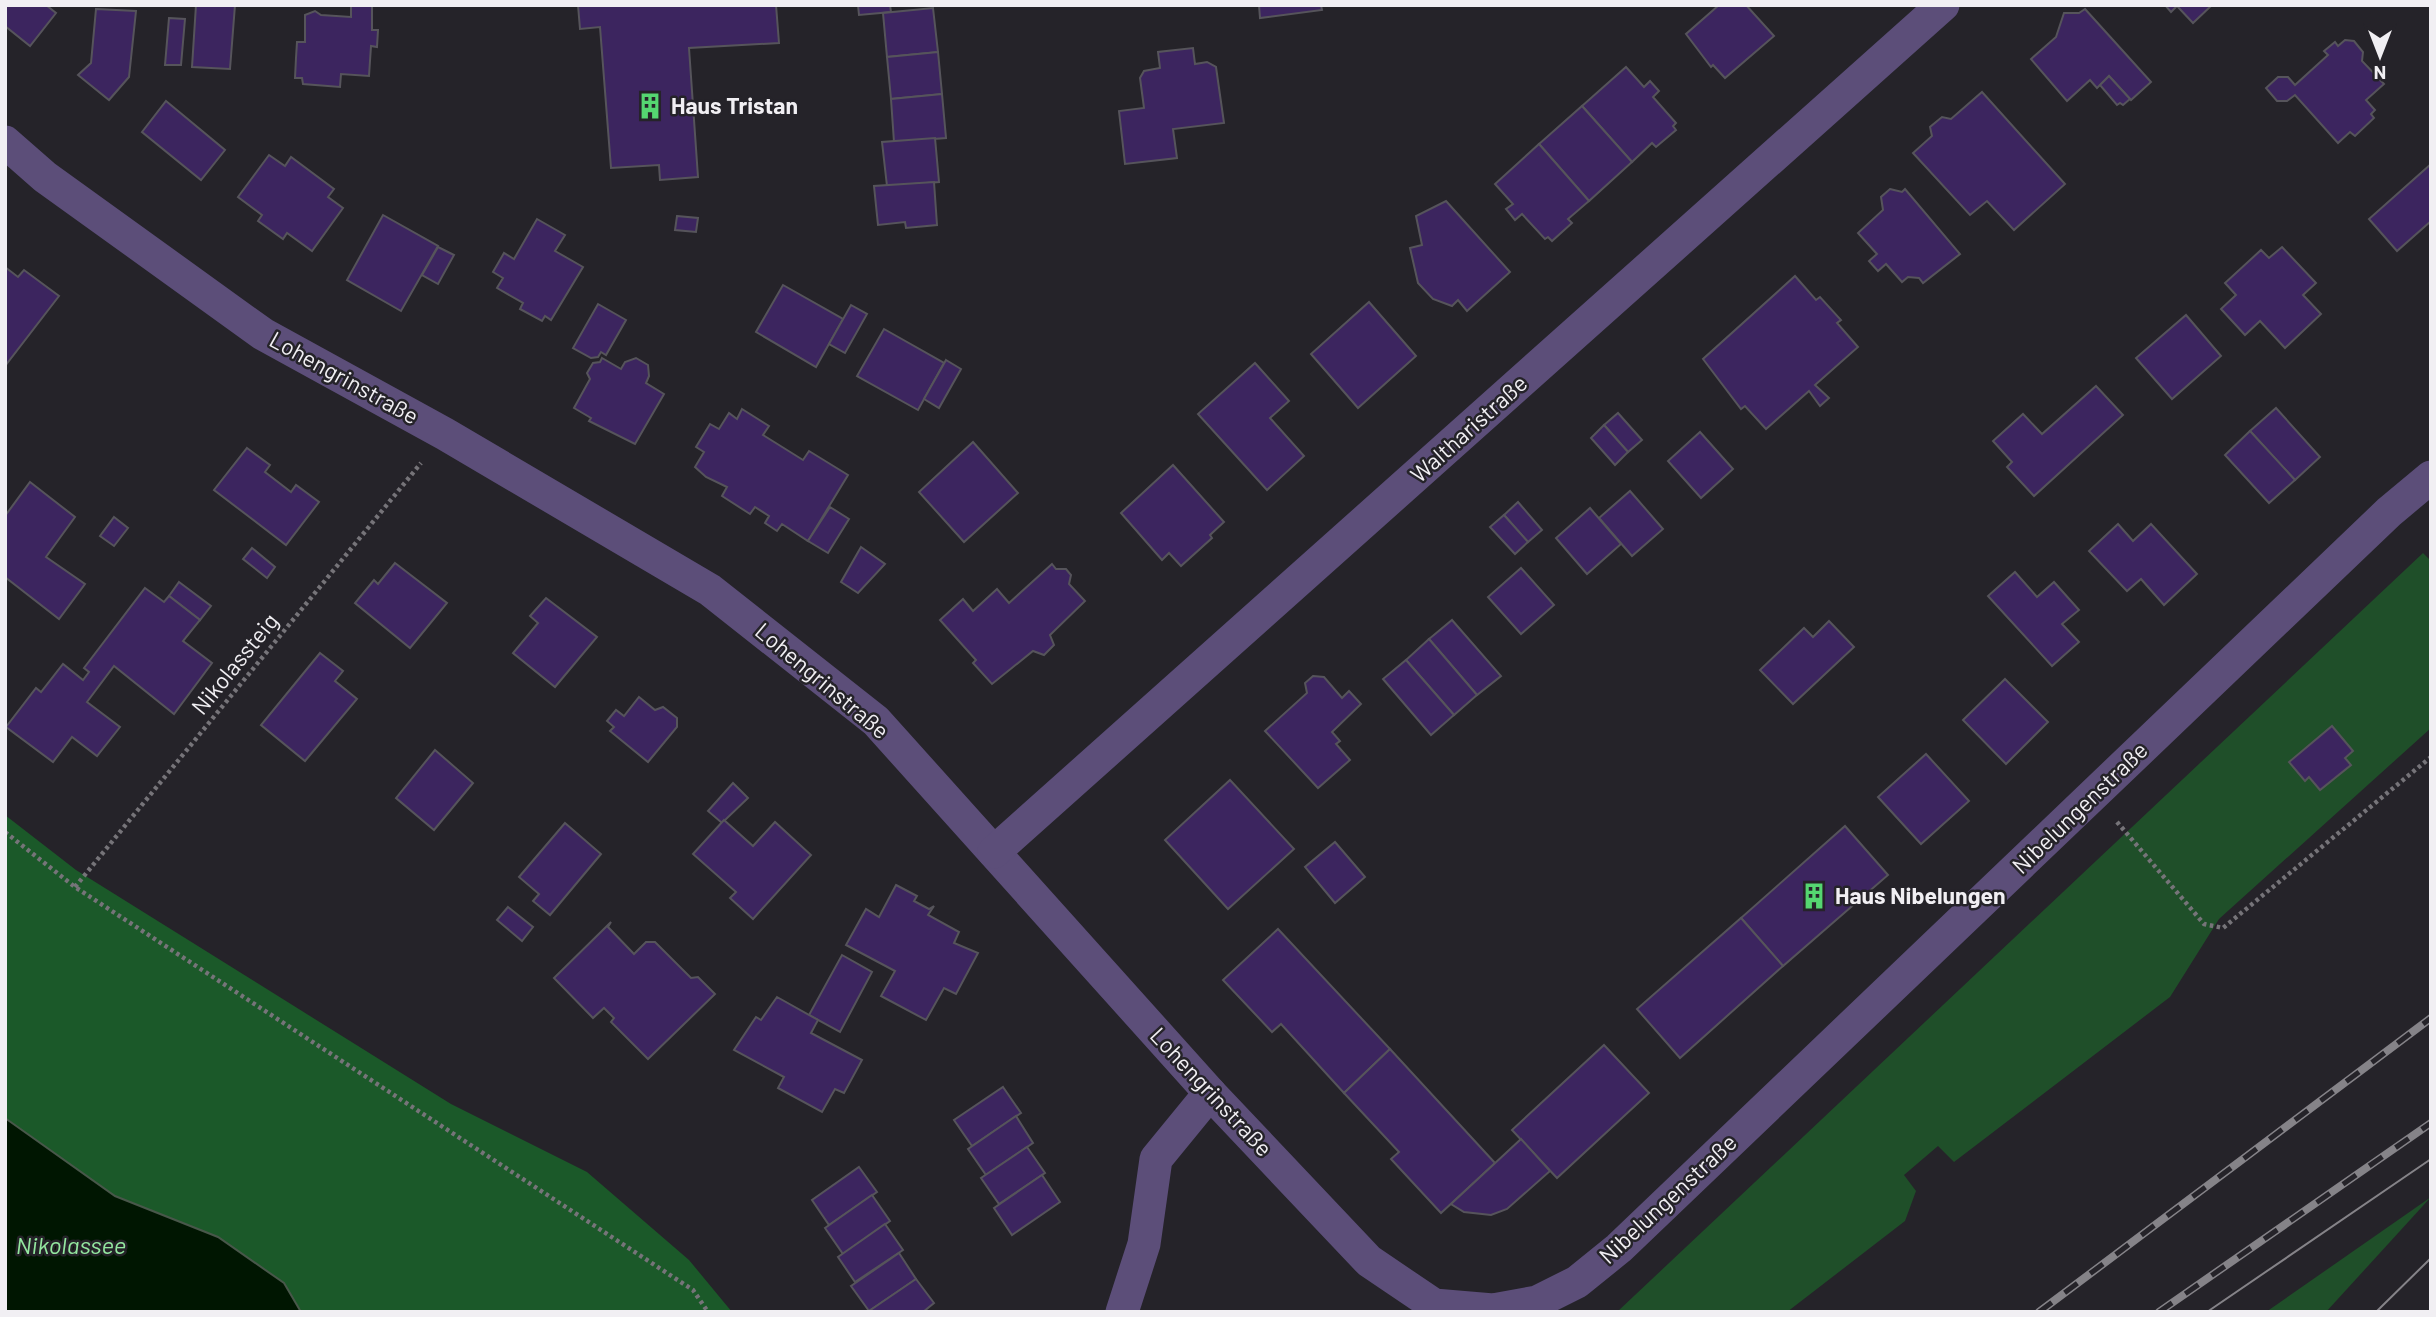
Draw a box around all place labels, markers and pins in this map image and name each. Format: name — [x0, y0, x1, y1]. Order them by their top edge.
building icon: Haus Tristan — [635, 91, 665, 121]
place label: Haus Tristan — [671, 91, 798, 119]
building icon: Haus Nibelungen — [1799, 881, 1829, 911]
place label: Haus Nibelungen — [1835, 881, 2006, 909]

